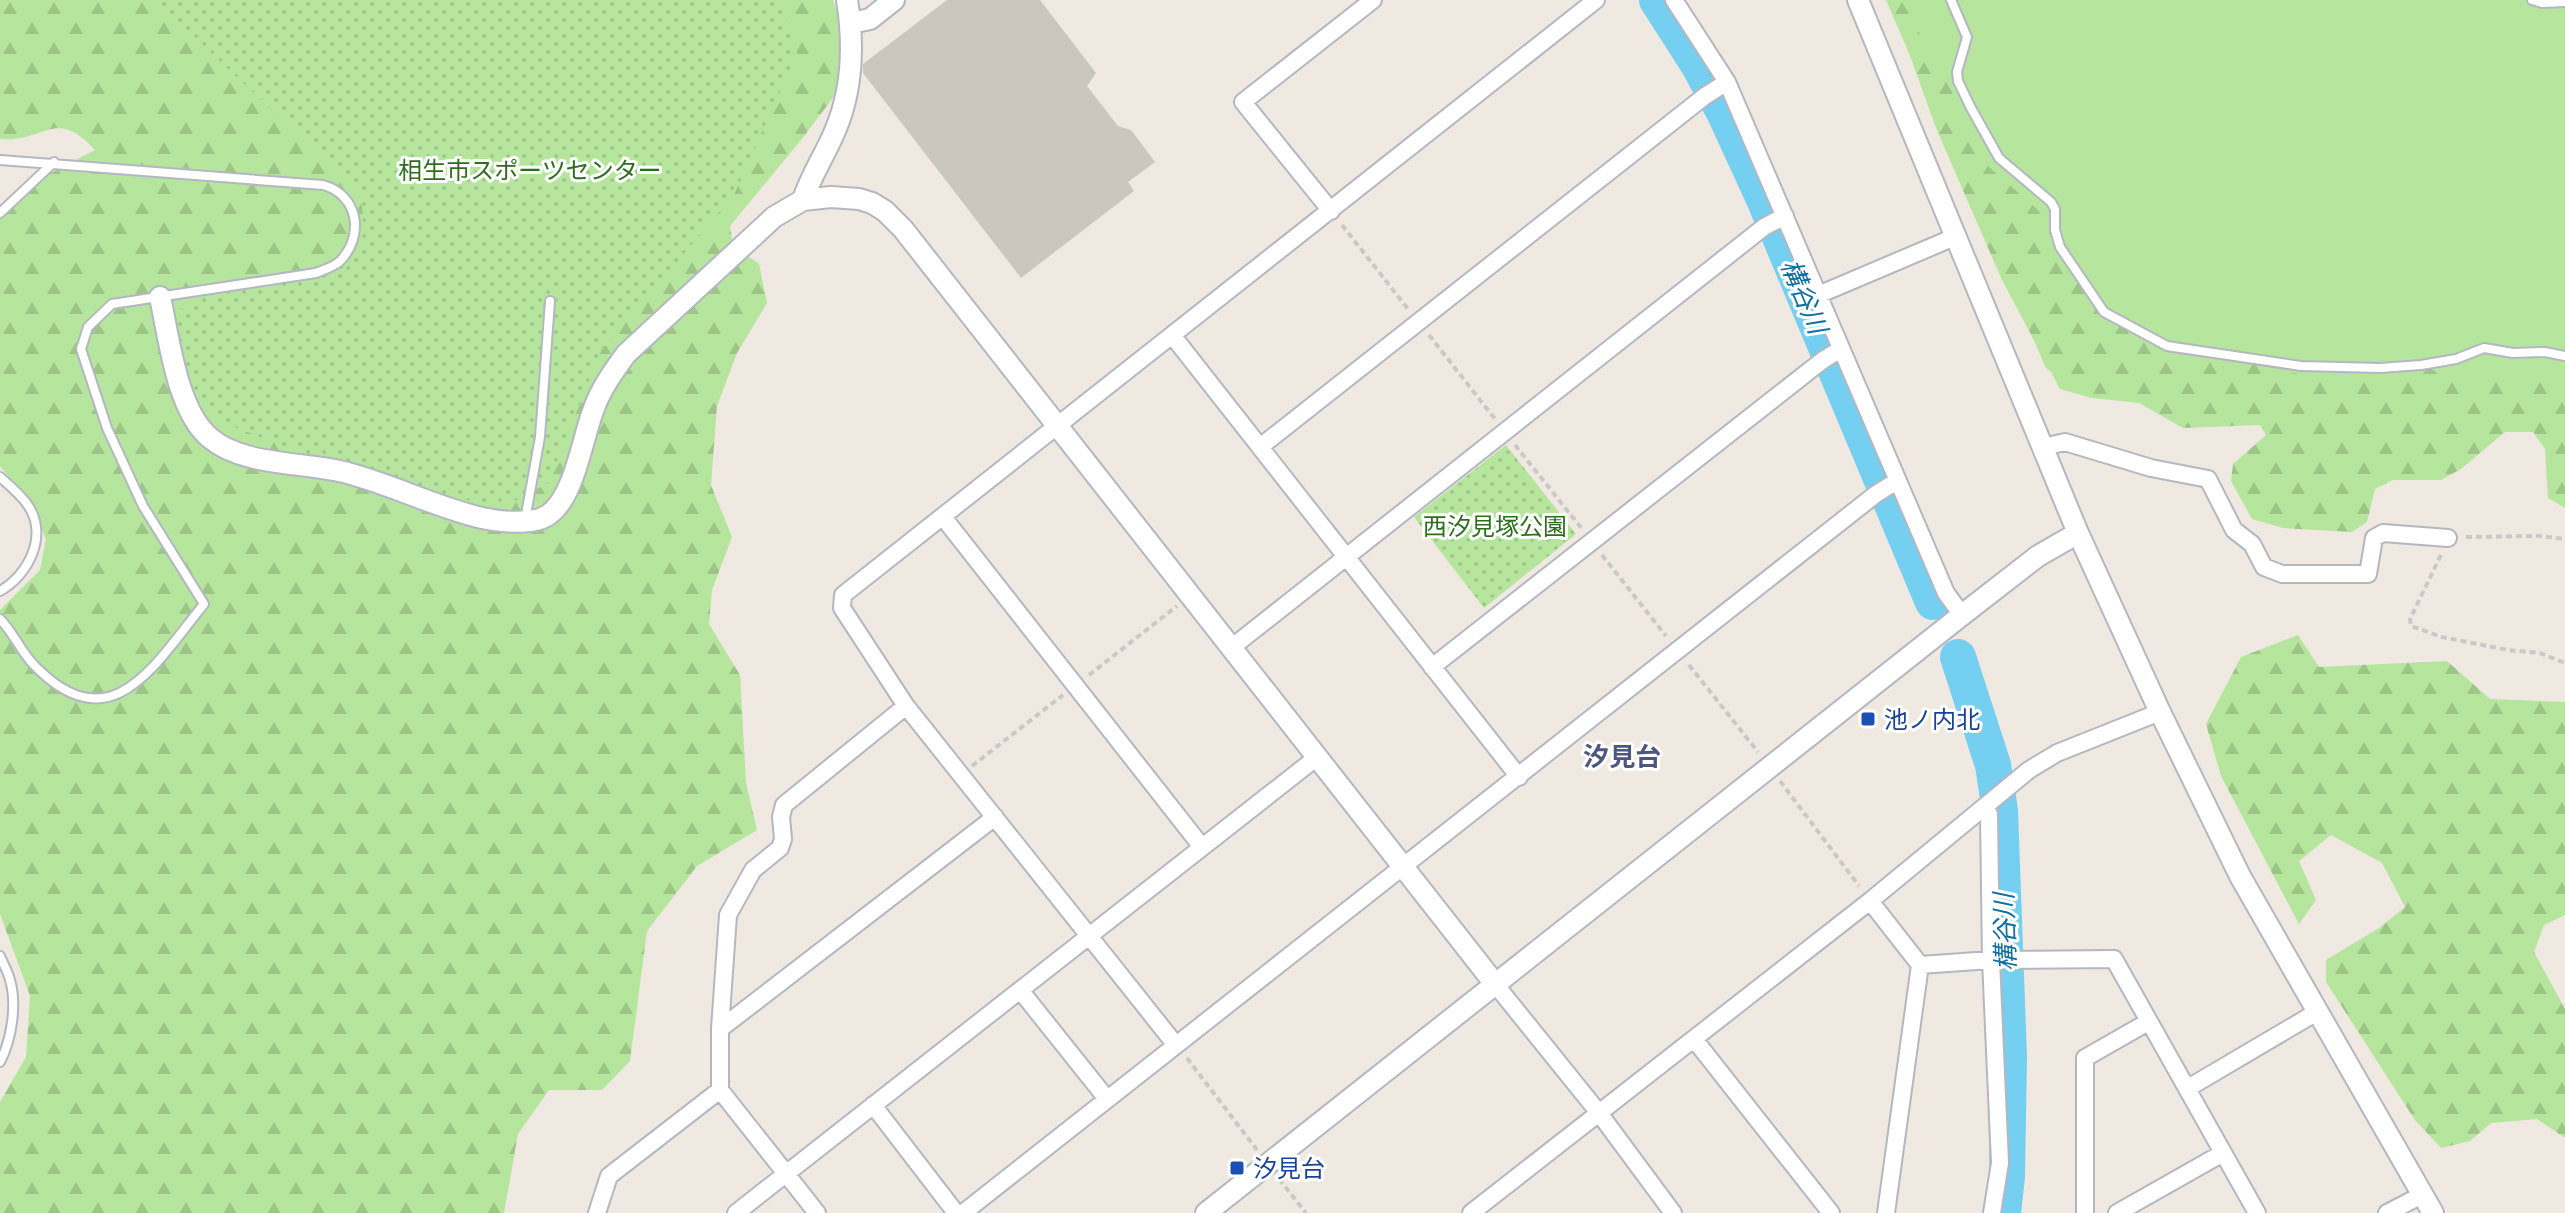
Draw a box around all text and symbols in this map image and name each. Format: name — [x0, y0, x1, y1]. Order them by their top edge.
park label: 相生市スポーツセンター — [398, 154, 662, 186]
water label: 構谷川 — [1774, 253, 1837, 341]
park label: 西汐見塚公園 — [1423, 510, 1567, 542]
place label: 池ノ内北 — [1884, 703, 1980, 735]
marker: 池ノ内北 — [1859, 710, 1877, 728]
district label: 汐見台 — [1583, 739, 1661, 773]
water label: 構谷川 — [1986, 889, 2022, 972]
place label: 汐見台 — [1253, 1152, 1325, 1184]
marker: 汐見台 — [1228, 1159, 1246, 1177]

